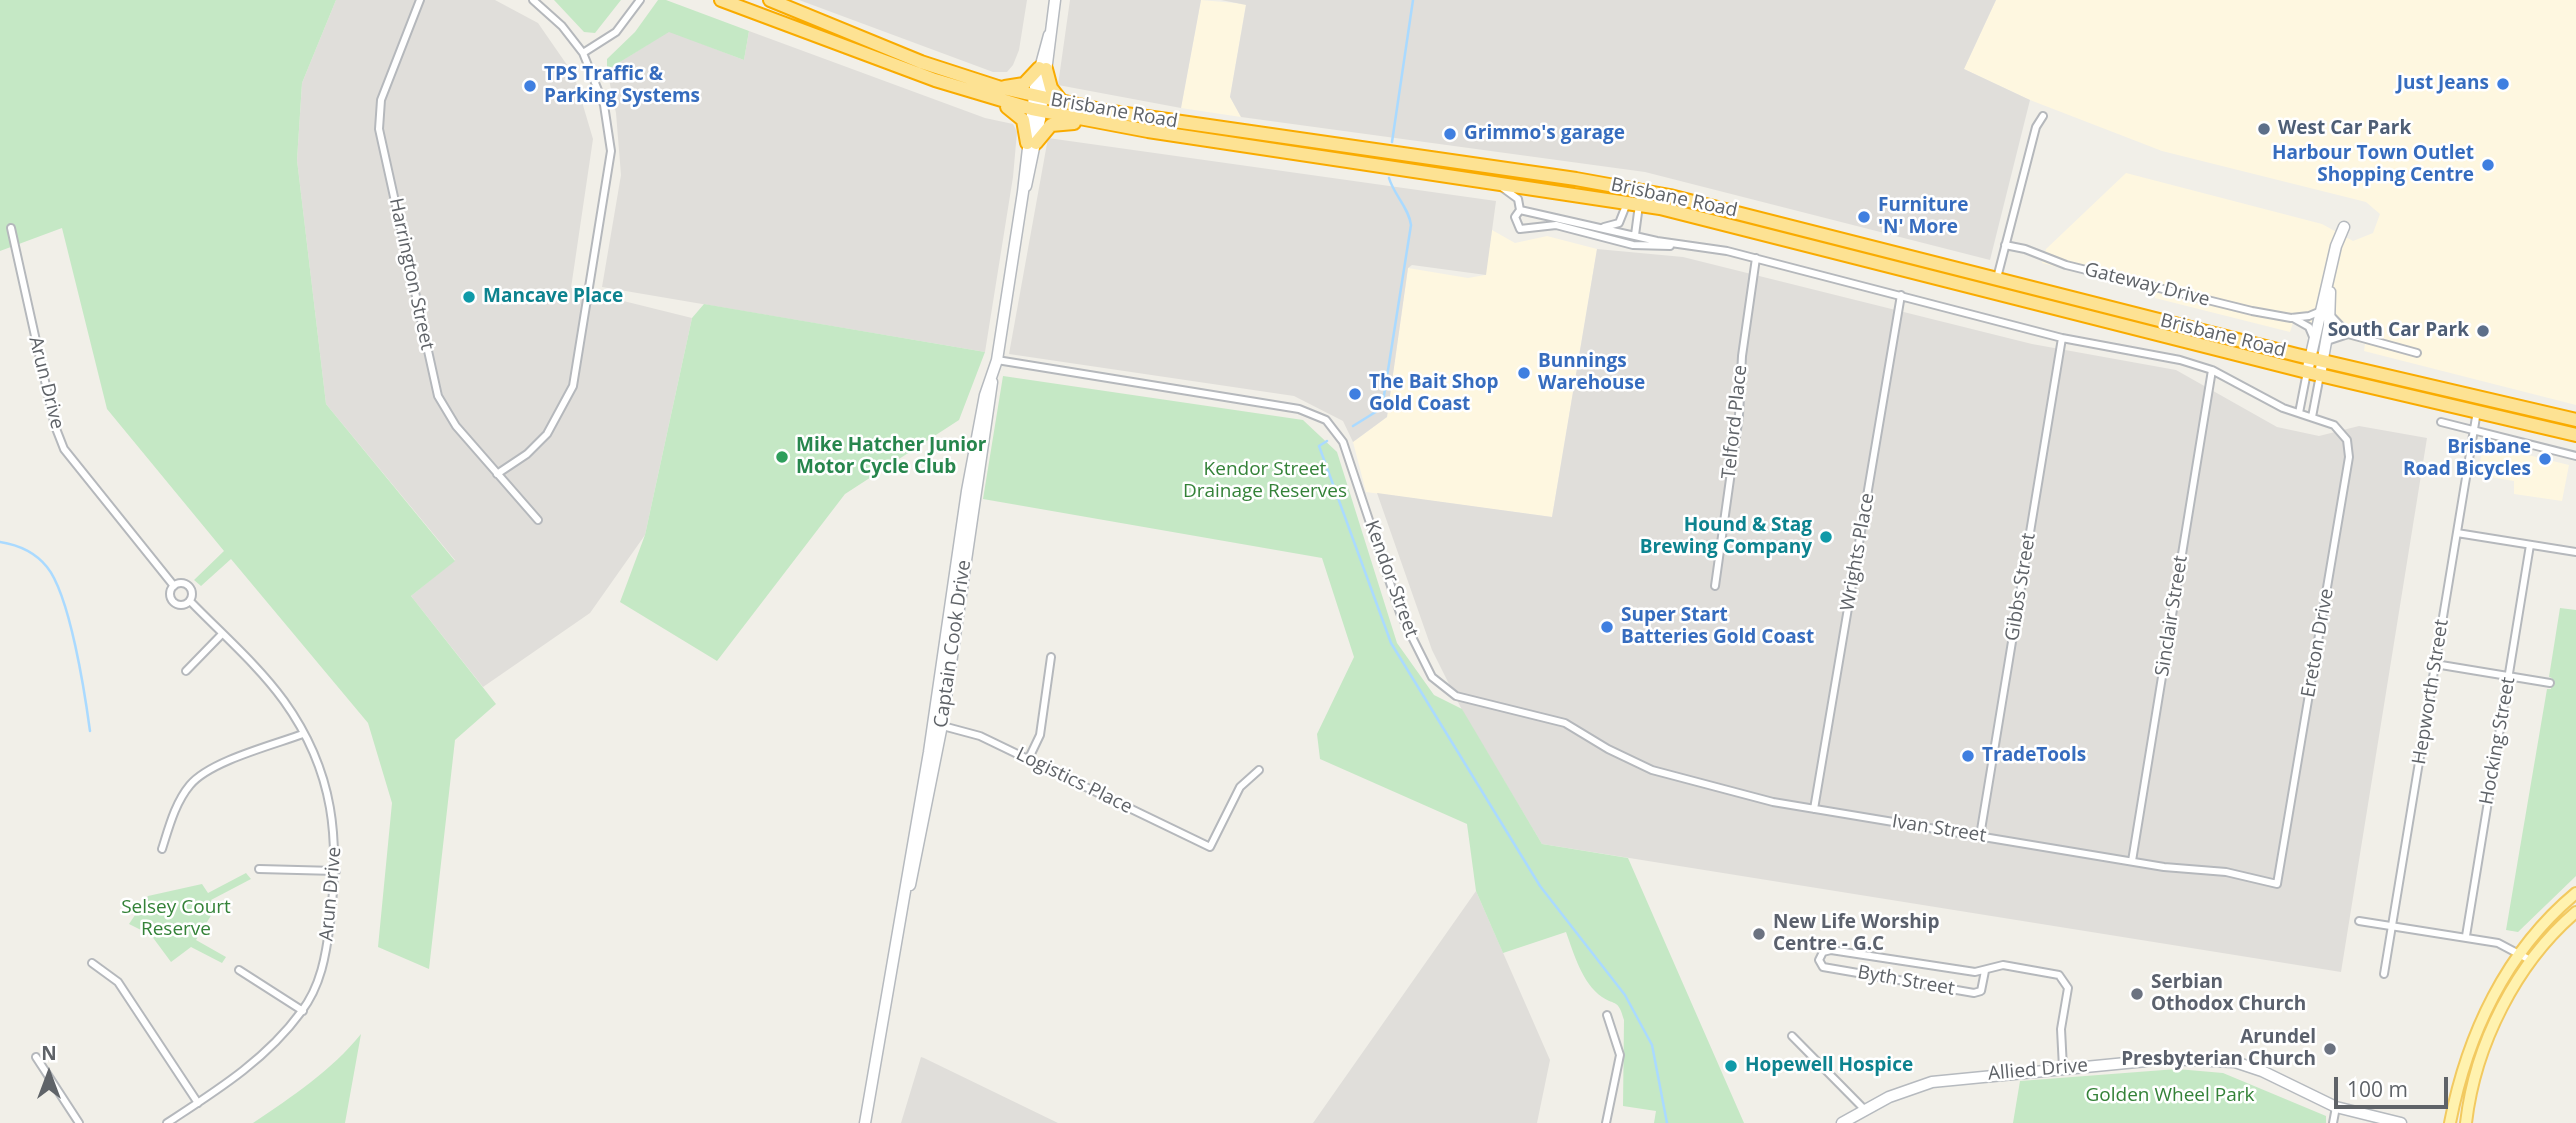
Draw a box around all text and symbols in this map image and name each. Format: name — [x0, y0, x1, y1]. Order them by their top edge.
place label: TPS Traffic & Parking Systems — [544, 64, 700, 108]
place label: Just Jeans — [2397, 73, 2489, 95]
marker: Just Jeans — [2495, 76, 2511, 92]
marker: TPS Traffic & Parking Systems — [522, 78, 538, 94]
street label: Brisbane Road — [1049, 89, 1179, 133]
place label: West Car Park — [2278, 118, 2411, 140]
marker: West Car Park — [2256, 121, 2272, 137]
place label: Grimmo's garage — [1464, 123, 1625, 145]
marker: Grimmo's garage — [1442, 126, 1458, 142]
place label: Harbour Town Outlet Shopping Centre — [2272, 143, 2474, 187]
marker: Harbour Town Outlet Shopping Centre — [2480, 157, 2496, 173]
street label: Brisbane Road — [1609, 173, 1739, 223]
place label: Furniture 'N' More — [1878, 195, 1968, 239]
street label: Harrington Street — [384, 196, 438, 352]
marker: Furniture 'N' More — [1856, 209, 1872, 225]
street label: Gateway Drive — [2082, 258, 2212, 312]
place label: Mancave Place — [483, 286, 623, 308]
marker: Mancave Place — [461, 289, 477, 305]
street label: Brisbane Road — [2158, 309, 2288, 363]
place label: South Car Park — [2328, 320, 2469, 342]
marker: South Car Park — [2475, 323, 2491, 339]
street label: Arun Drive — [24, 334, 68, 432]
place label: Bunnings Warehouse — [1538, 351, 1645, 395]
street label: Telford Place — [1718, 364, 1752, 480]
marker: Bunnings Warehouse — [1516, 365, 1532, 381]
place label: The Bait Shop Gold Coast — [1369, 372, 1499, 416]
marker: The Bait Shop Gold Coast — [1347, 386, 1363, 402]
place label: Mike Hatcher Junior Motor Cycle Club — [796, 435, 986, 479]
place label: Brisbane Road Bicycles — [2403, 437, 2531, 481]
marker: Mike Hatcher Junior Motor Cycle Club — [774, 449, 790, 465]
marker: Brisbane Road Bicycles — [2537, 451, 2553, 467]
park label: Kendor Street Drainage Reserves — [1183, 459, 1347, 503]
street label: Wrights Place — [1836, 491, 1880, 613]
place label: Hound & Stag Brewing Company — [1640, 515, 1812, 559]
street label: Kendor Street — [1359, 517, 1423, 641]
marker: Hound & Stag Brewing Company — [1818, 529, 1834, 545]
street label: Gibbs Street — [2001, 531, 2041, 643]
street label: Sinclair Street — [2151, 554, 2193, 678]
street label: Captain Cook Drive — [930, 559, 976, 729]
street label: Ereton Drive — [2297, 587, 2339, 699]
place label: Super Start Batteries Gold Coast — [1621, 605, 1814, 649]
street label: Hepworth Street — [2408, 618, 2454, 766]
marker: Super Start Batteries Gold Coast — [1599, 619, 1615, 635]
street label: Hocking Street — [2476, 675, 2520, 807]
street label: Logistics Place — [1012, 743, 1136, 819]
place label: TradeTools — [1982, 745, 2086, 767]
marker: TradeTools — [1960, 748, 1976, 764]
street label: Ivan Street — [1890, 810, 1988, 848]
street label: Arun Drive — [316, 846, 346, 942]
park label: Selsey Court Reserve — [121, 897, 231, 941]
place label: New Life Worship Centre - G.C — [1773, 912, 1939, 956]
marker: New Life Worship Centre - G.C — [1751, 926, 1767, 942]
street label: Byth Street — [1856, 961, 1956, 1001]
place label: Serbian Othodox Church — [2151, 972, 2306, 1016]
marker: Serbian Othodox Church — [2129, 986, 2145, 1002]
place label: Arundel Presbyterian Church — [2121, 1027, 2316, 1071]
north arrow — [14, 1039, 84, 1109]
text: N — [41, 1040, 57, 1066]
marker: Arundel Presbyterian Church — [2322, 1041, 2338, 1057]
street label: Allied Drive — [1987, 1054, 2089, 1086]
place label: Hopewell Hospice — [1745, 1055, 1913, 1077]
marker: Hopewell Hospice — [1723, 1058, 1739, 1074]
scale bar — [2338, 1064, 2452, 1108]
text: 100 m — [2347, 1075, 2408, 1103]
park label: Golden Wheel Park — [2086, 1085, 2254, 1107]

